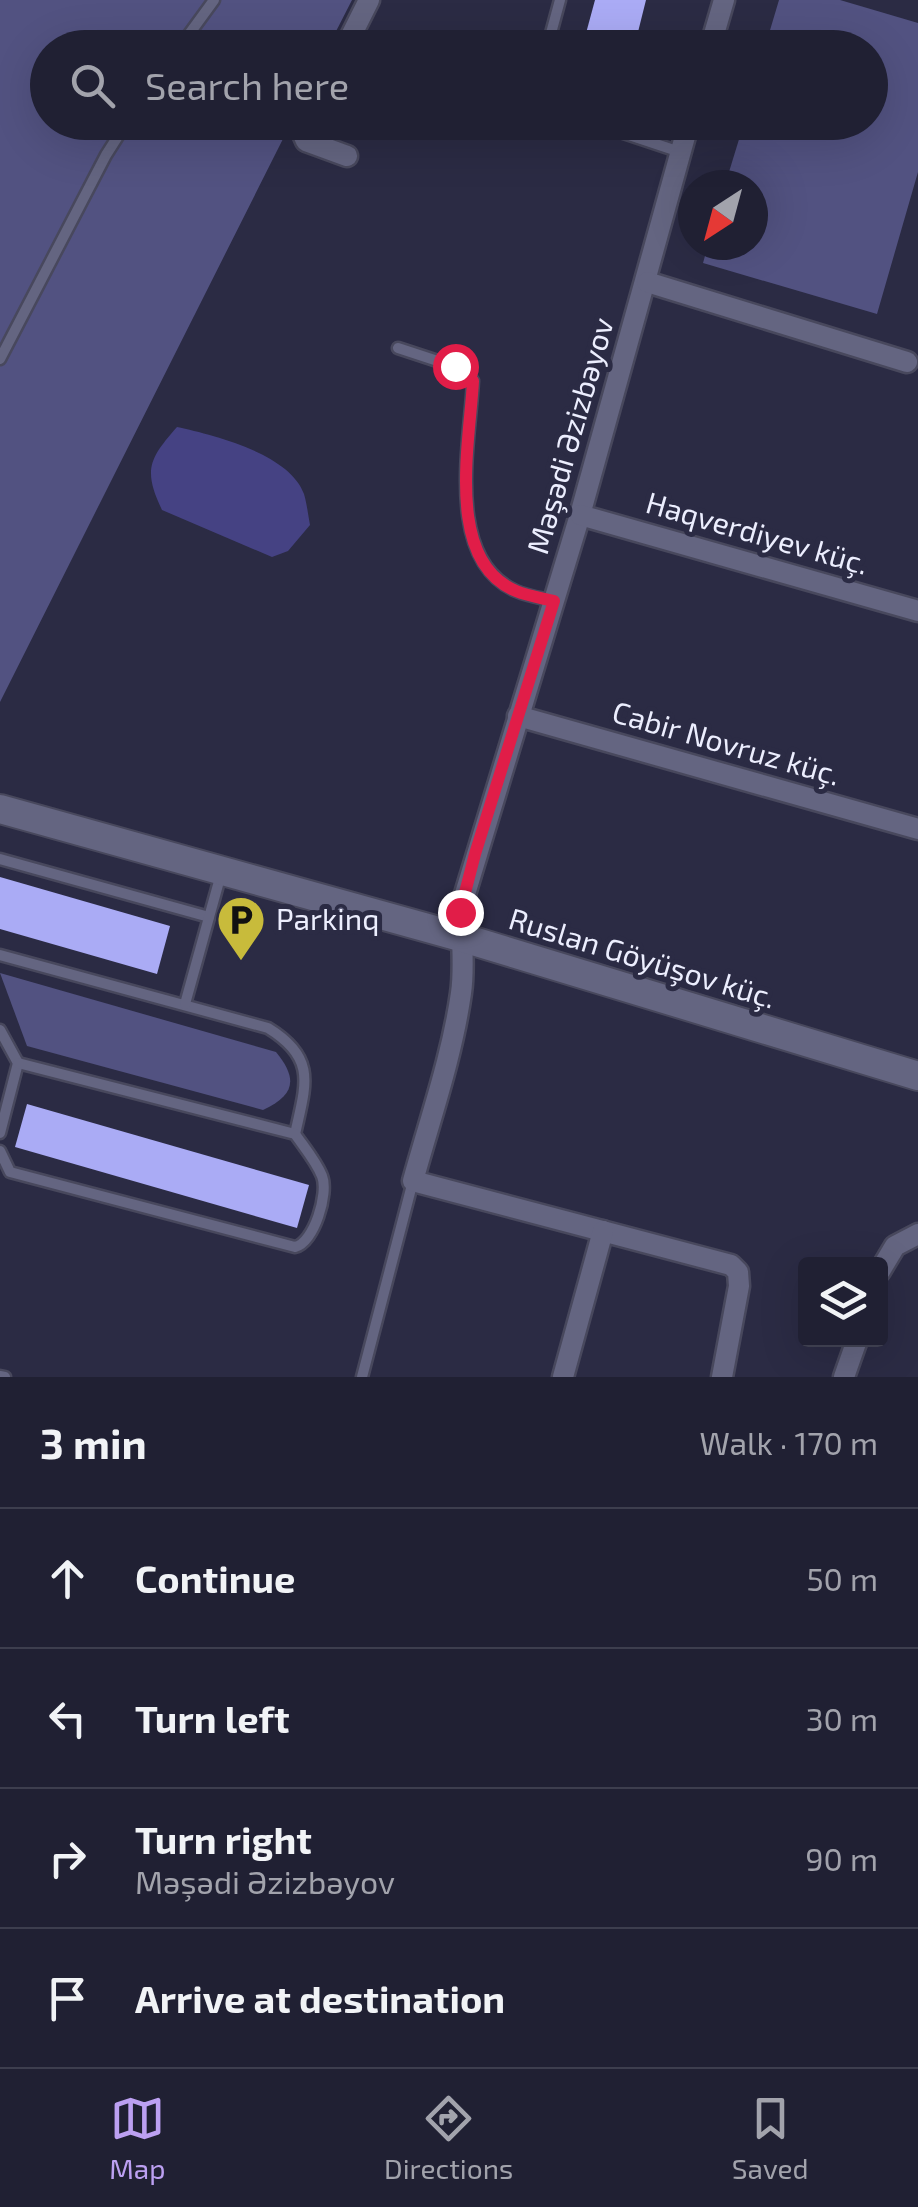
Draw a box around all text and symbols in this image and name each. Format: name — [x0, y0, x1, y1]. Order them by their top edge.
search box — [30, 30, 888, 140]
icon: search — [65, 58, 120, 113]
text: Search here — [145, 62, 349, 108]
north arrow — [678, 170, 768, 260]
street label: Məşədi Əzizbəyov — [518, 313, 621, 558]
route start — [433, 344, 479, 390]
street label: Haqverdiyev küç. — [642, 483, 873, 582]
street label: Cabir Novruz küç. — [608, 692, 845, 793]
route end — [438, 890, 484, 936]
parking icon: Parkinq — [215, 894, 267, 962]
street label: Ruslan Göyüşov küç. — [505, 899, 780, 1016]
place label: Parkinq — [276, 900, 379, 936]
map controls — [798, 1257, 888, 1347]
button: layers — [798, 1257, 888, 1347]
text: 3 min — [40, 1417, 147, 1467]
text: Walk · 170 m — [700, 1423, 878, 1461]
icon: ahead — [40, 1551, 95, 1606]
text: Continue — [135, 1555, 295, 1601]
text: 50 m — [806, 1559, 878, 1597]
icon: left — [40, 1691, 95, 1746]
text: Turn left — [135, 1695, 290, 1741]
text: 30 m — [806, 1699, 878, 1737]
text: Turn right — [135, 1816, 312, 1862]
icon: right — [40, 1831, 95, 1886]
text: 90 m — [805, 1839, 878, 1877]
text: Məşədi Əzizbəyov — [135, 1862, 395, 1900]
icon: arrive — [40, 1971, 95, 2026]
text: Arrive at destination — [135, 1975, 505, 2021]
tab: Map — [109, 2091, 165, 2185]
tab: Directions — [384, 2091, 513, 2185]
tab: Saved — [732, 2091, 809, 2185]

